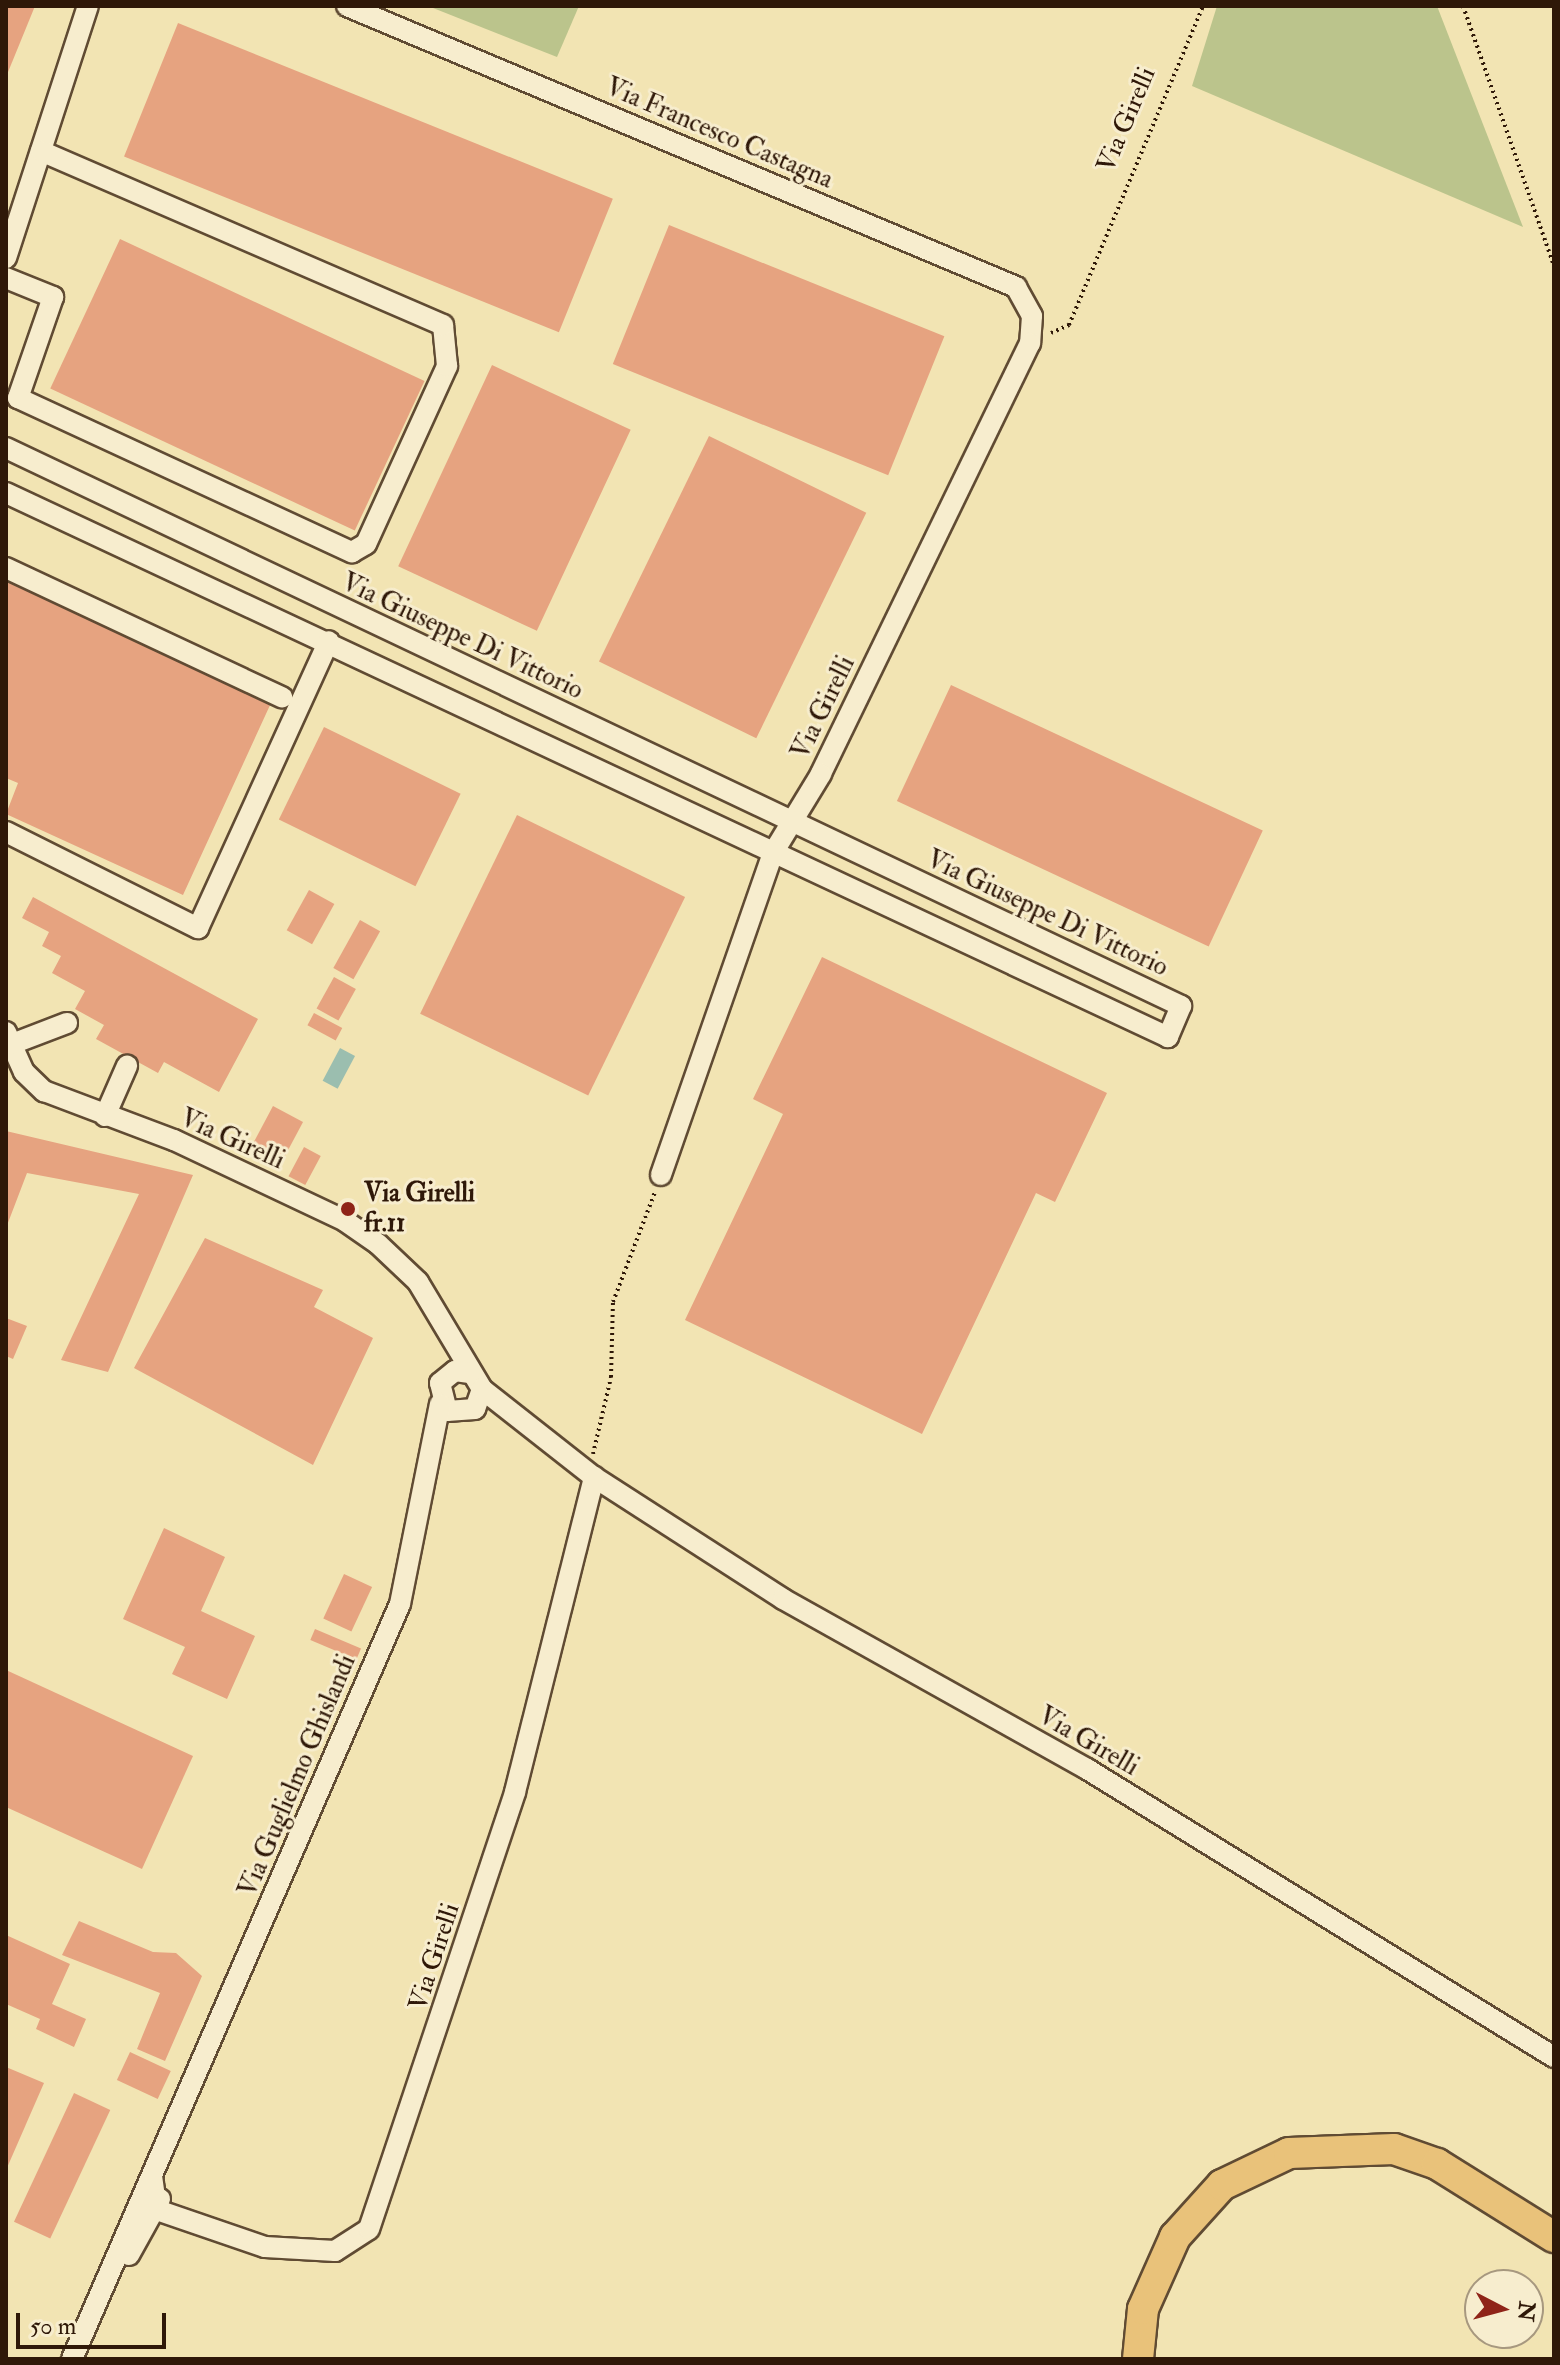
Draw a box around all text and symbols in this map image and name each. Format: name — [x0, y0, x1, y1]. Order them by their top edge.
street label: Via Girelli — [1091, 63, 1163, 177]
street label: Via Francesco Castagna — [601, 72, 837, 196]
street label: Via Giuseppe Di Vittorio — [336, 567, 588, 707]
street label: Via Girelli — [786, 651, 862, 765]
street label: Via Giuseppe Di Vittorio — [921, 844, 1173, 984]
street label: Via Girelli — [175, 1103, 289, 1177]
place label: Via Girelli fr.11 — [364, 1178, 475, 1240]
marker: Via Girelli fr.11 — [339, 1200, 357, 1218]
street label: Via Guglielmo Ghislandi — [233, 1650, 363, 1902]
street label: Via Girelli — [1032, 1701, 1144, 1783]
street label: Via Girelli — [403, 1899, 467, 2015]
north arrow — [1464, 2269, 1544, 2349]
scale bar — [20, 2297, 170, 2347]
text: N — [1511, 2300, 1541, 2323]
text: 50 m — [30, 2311, 76, 2342]

